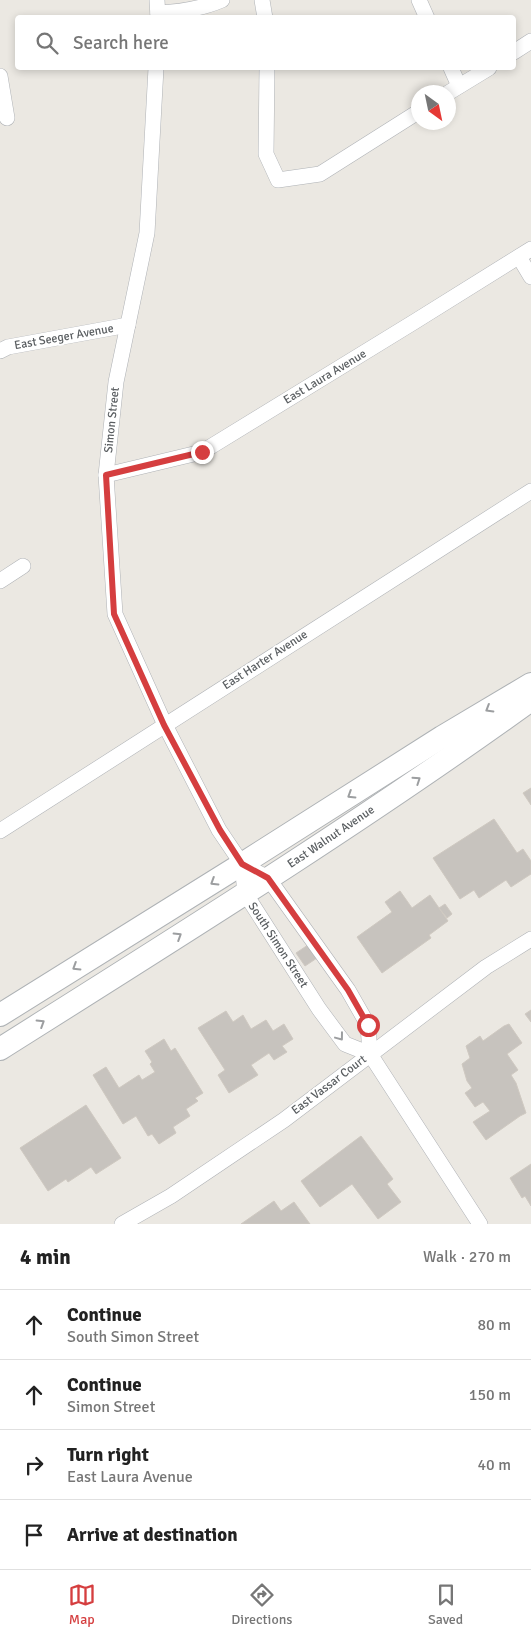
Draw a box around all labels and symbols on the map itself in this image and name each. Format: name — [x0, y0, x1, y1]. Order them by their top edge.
north arrow — [411, 85, 456, 130]
street label: East Seeger Avenue — [13, 321, 115, 353]
street label: East Laura Avenue — [281, 346, 369, 408]
street label: Simon Street — [101, 386, 123, 454]
route end — [191, 441, 214, 464]
street label: East Harter Avenue — [220, 627, 310, 693]
one-way arrow — [486, 702, 495, 712]
one-way arrow — [411, 777, 421, 786]
one-way arrow — [348, 788, 357, 798]
street label: East Walnut Avenue — [285, 802, 377, 872]
one-way arrow — [210, 875, 219, 885]
street label: South Simon Street — [245, 899, 311, 991]
one-way arrow — [173, 933, 182, 942]
one-way arrow — [72, 961, 81, 971]
route start — [357, 1014, 380, 1037]
one-way arrow — [36, 1020, 45, 1029]
one-way arrow — [335, 1031, 343, 1040]
street label: East Vassar Court — [289, 1052, 369, 1118]

